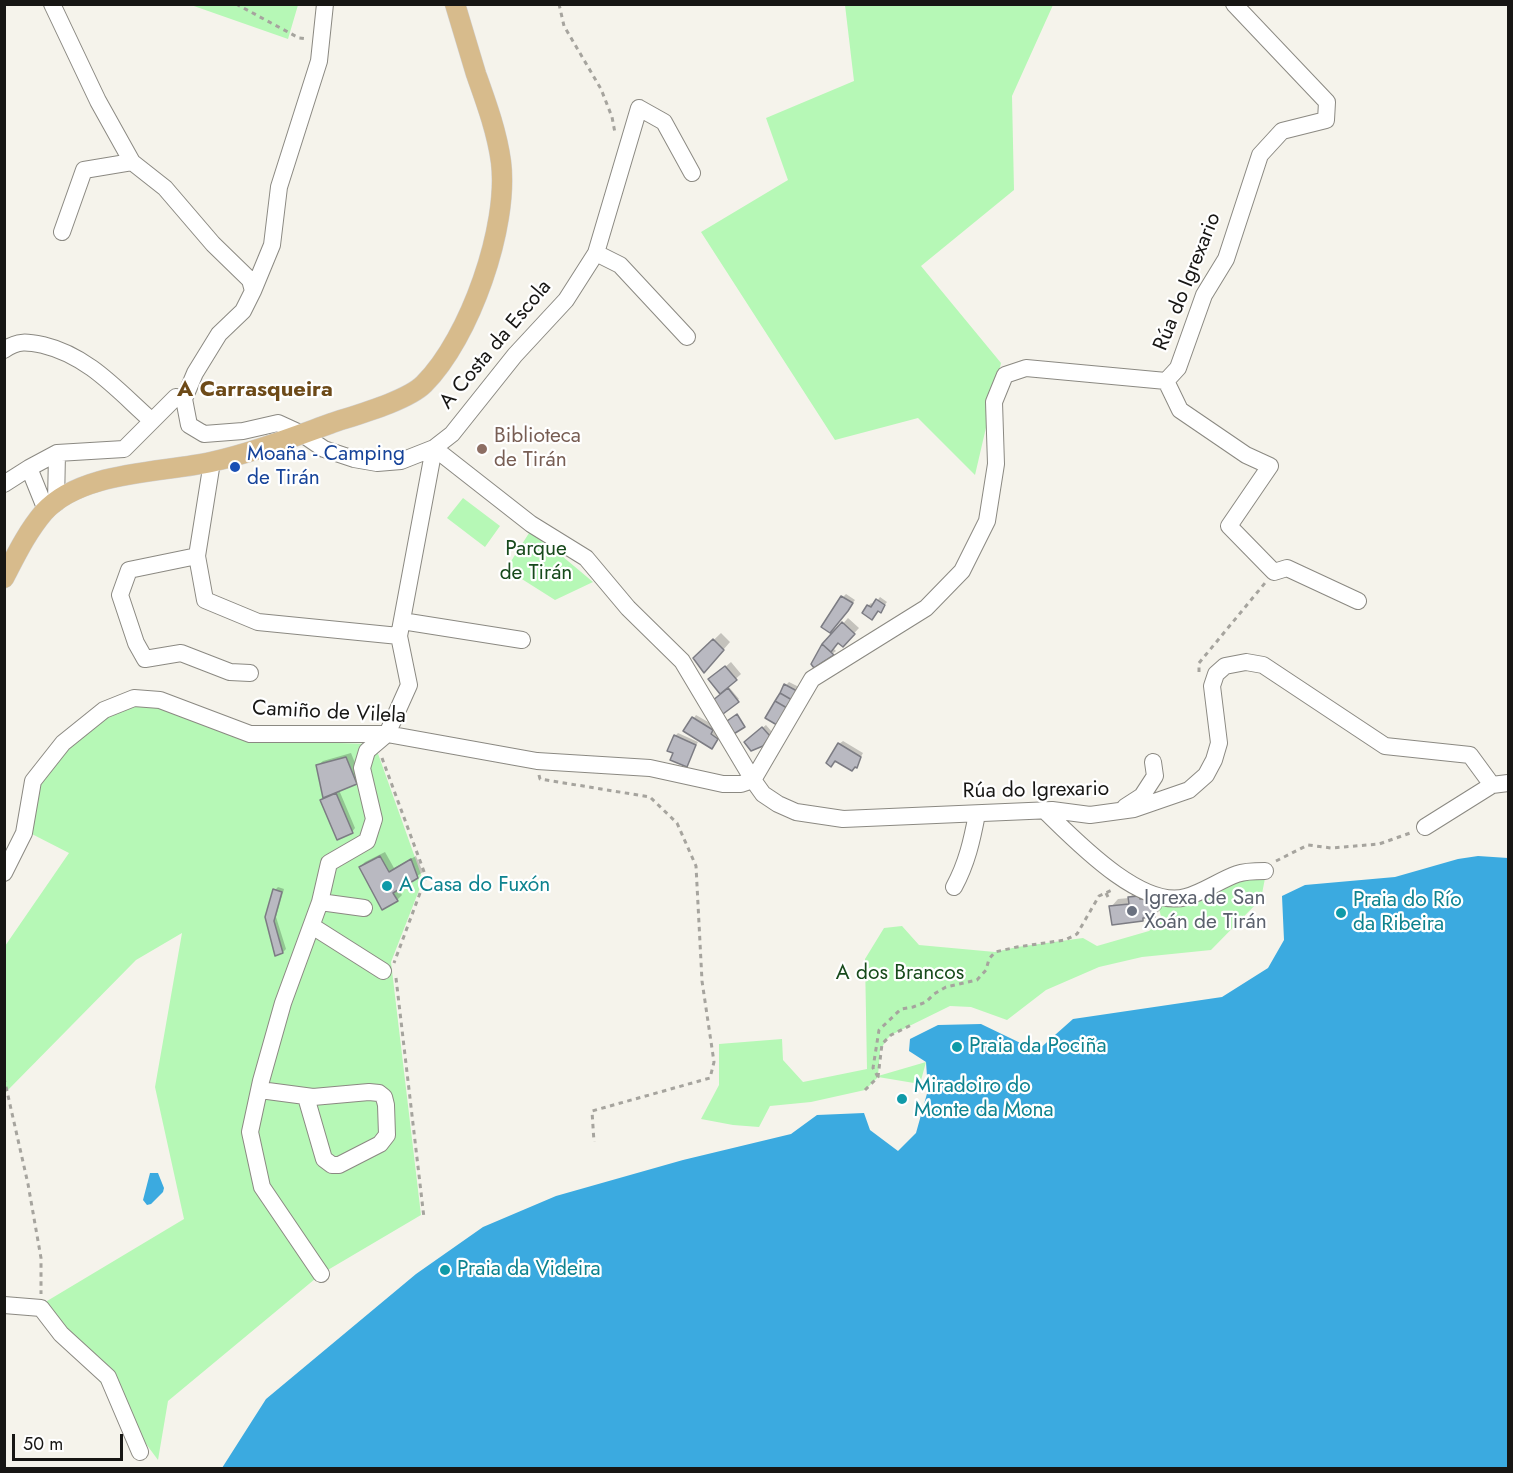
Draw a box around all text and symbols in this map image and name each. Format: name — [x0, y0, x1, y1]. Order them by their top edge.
street label: Rúa do Igrexario — [1149, 209, 1227, 355]
street label: A Costa da Escola — [435, 275, 557, 415]
district label: A Carrasqueira — [177, 378, 333, 404]
place label: Biblioteca de Tirán — [494, 424, 581, 474]
place label: Moaña - Camping de Tirán — [247, 442, 405, 492]
marker: Biblioteca de Tirán — [475, 442, 489, 456]
marker: Moaña - Camping de Tirán — [228, 460, 242, 474]
park label: Parque de Tirán — [500, 537, 572, 587]
street label: Camiño de Vilela — [251, 696, 407, 730]
street label: Rúa do Igrexario — [963, 777, 1109, 805]
place label: A Casa do Fuxón — [399, 873, 550, 899]
marker: A Casa do Fuxón — [380, 879, 394, 893]
place label: Igrexa de San Xoán de Tirán — [1144, 886, 1267, 936]
place label: Praia do Río da Ribeira — [1353, 888, 1462, 938]
marker: Igrexa de San Xoán de Tirán — [1125, 904, 1139, 918]
marker: Praia do Río da Ribeira — [1334, 906, 1348, 920]
park label: A dos Brancos — [836, 961, 964, 987]
place label: Praia da Pociña — [969, 1034, 1107, 1060]
marker: Praia da Pociña — [950, 1040, 964, 1054]
place label: Miradoiro do Monte da Mona — [914, 1074, 1054, 1124]
marker: Miradoiro do Monte da Mona — [895, 1092, 909, 1106]
place label: Praia da Videira — [457, 1257, 600, 1283]
marker: Praia da Videira — [438, 1263, 452, 1277]
scale bar — [15, 1422, 126, 1460]
text: 50 m — [23, 1431, 63, 1457]

